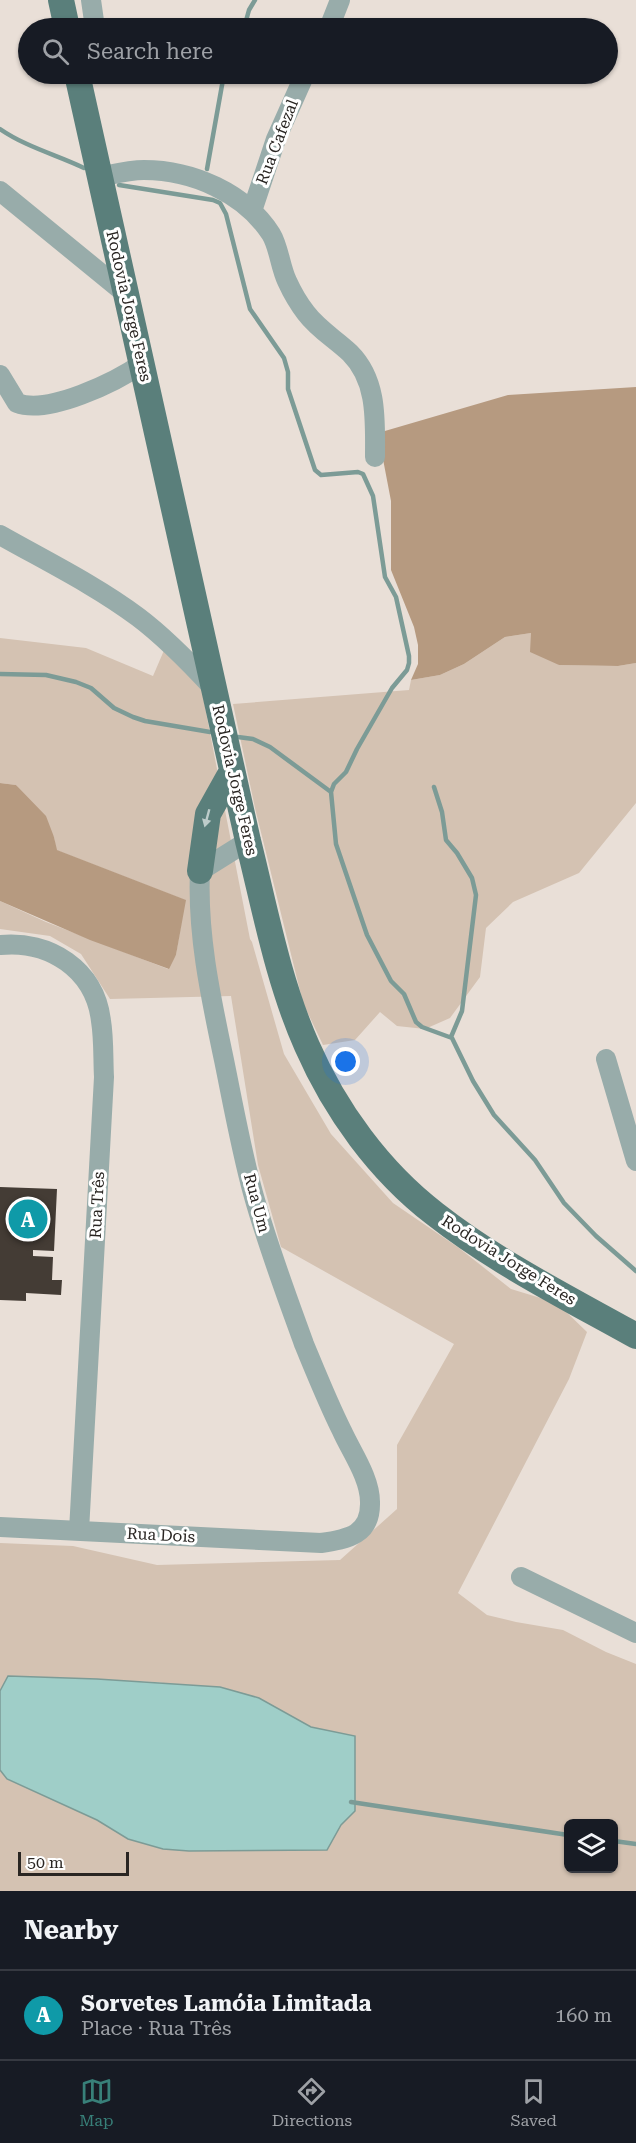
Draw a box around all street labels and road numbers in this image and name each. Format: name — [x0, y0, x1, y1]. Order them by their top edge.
street label: Rua Cafezal — [252, 97, 302, 187]
street label: Rodovia Jorge Feres — [102, 229, 156, 384]
street label: Rodovia Jorge Feres — [208, 703, 262, 858]
street label: Rua Três — [86, 1171, 108, 1239]
street label: Rua Um — [240, 1171, 274, 1235]
street label: Rodovia Jorge Feres — [438, 1211, 580, 1309]
street label: Rua Dois — [126, 1524, 196, 1546]

